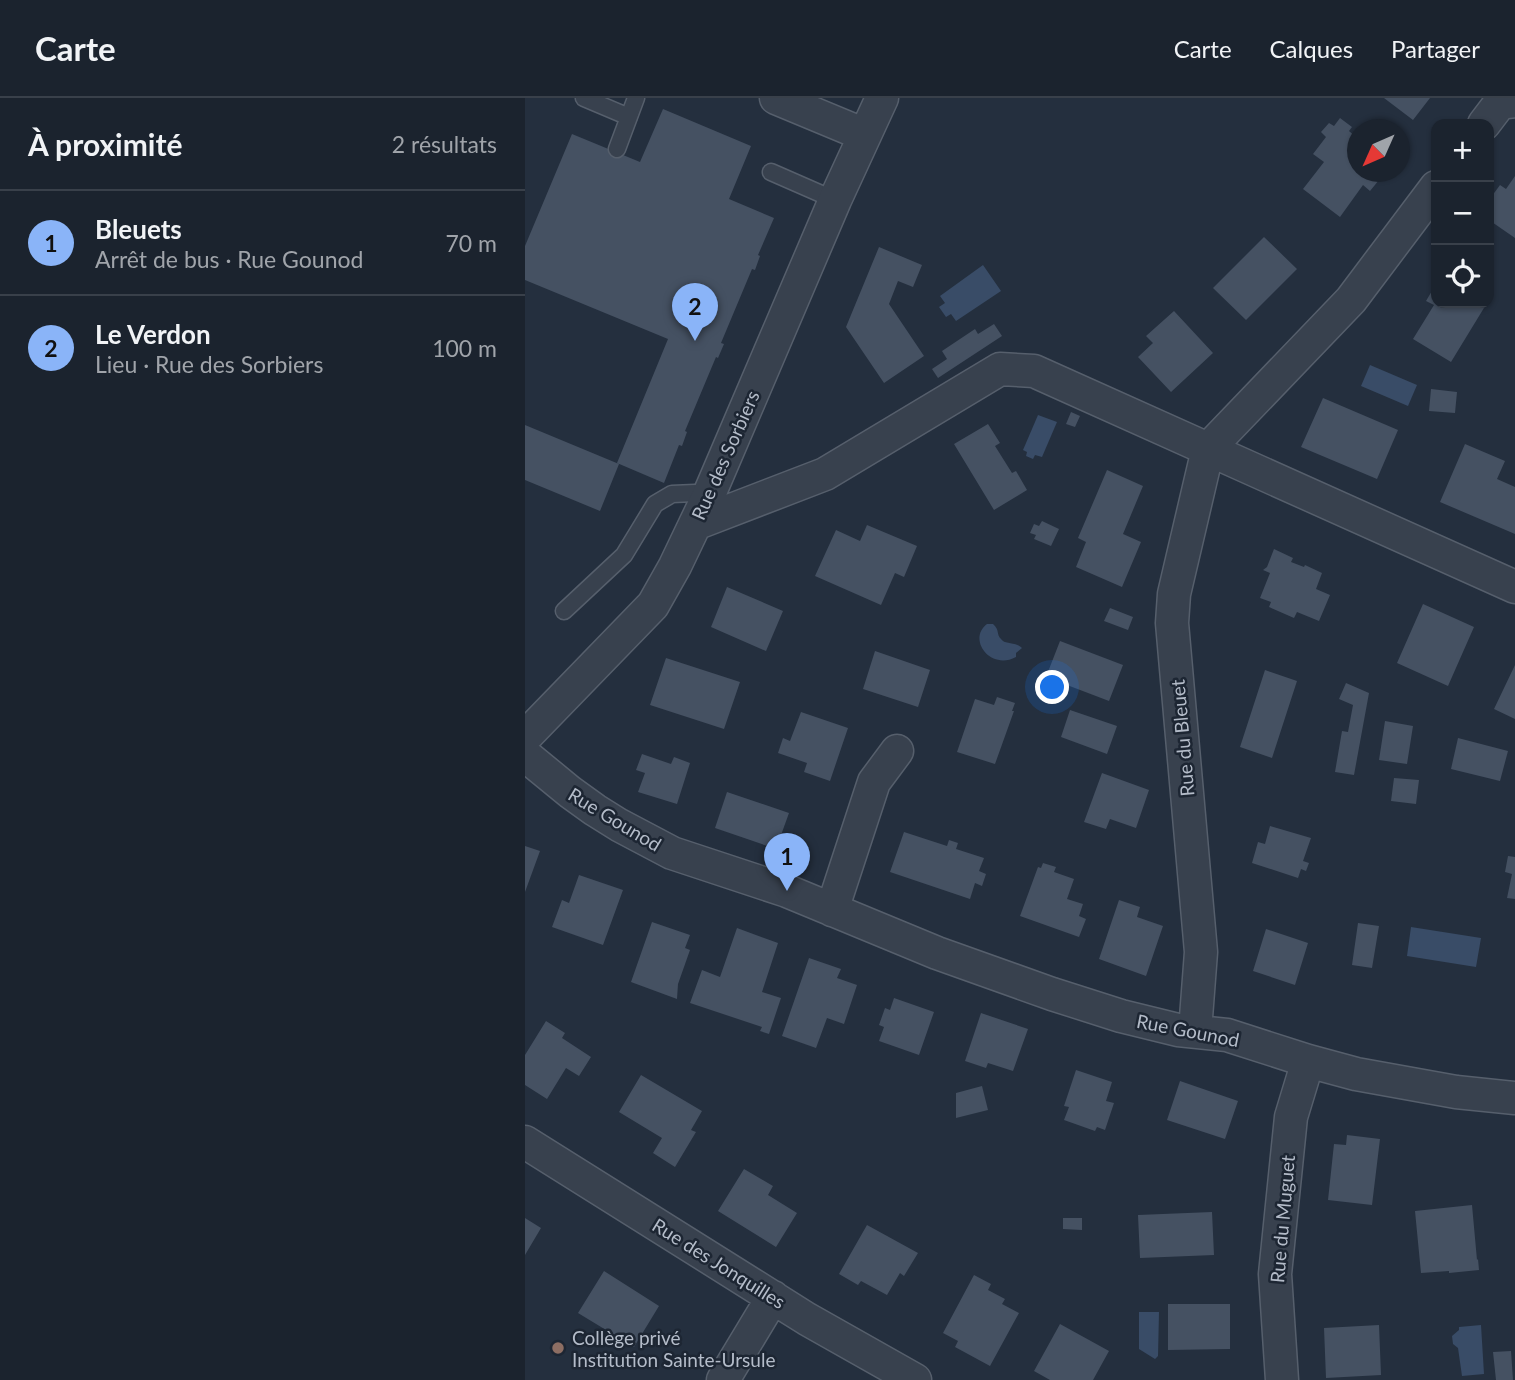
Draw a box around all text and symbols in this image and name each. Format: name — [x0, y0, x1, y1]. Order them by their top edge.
text: Carte — [35, 28, 116, 68]
text: Carte — [1174, 34, 1232, 63]
text: Calques — [1270, 34, 1353, 63]
text: Partager — [1391, 34, 1480, 63]
north arrow — [1347, 119, 1410, 182]
map controls — [1431, 119, 1494, 308]
button: + — [1431, 119, 1494, 182]
text: À proximité — [28, 126, 183, 162]
text: 2 résultats — [392, 130, 497, 158]
button: − — [1431, 182, 1494, 245]
text: Bleuets — [95, 213, 182, 245]
text: 1 — [44, 229, 58, 257]
text: 70 m — [446, 229, 497, 257]
text: Arrêt de bus · Rue Gounod — [95, 245, 363, 273]
button: locate — [1431, 245, 1494, 308]
pin: 2 — [672, 283, 718, 341]
text: Le Verdon — [95, 318, 211, 350]
text: 2 — [44, 334, 58, 362]
text: 100 m — [432, 334, 497, 362]
text: Lieu · Rue des Sorbiers — [95, 350, 323, 378]
street label: Rue des Sorbiers — [686, 387, 764, 523]
your location — [1035, 670, 1069, 704]
street label: Rue du Bleuet — [1165, 679, 1199, 797]
street label: Rue Gounod — [564, 782, 666, 856]
pin: 1 — [764, 833, 810, 891]
street label: Rue Gounod — [1135, 1009, 1241, 1051]
street label: Rue du Muguet — [1265, 1154, 1299, 1284]
street label: Rue des Jonquilles — [648, 1213, 790, 1313]
place label: Collège privé Institution Sainte-Ursule — [572, 1326, 775, 1371]
marker: Collège privé Institution Sainte-Ursule — [550, 1340, 566, 1356]

